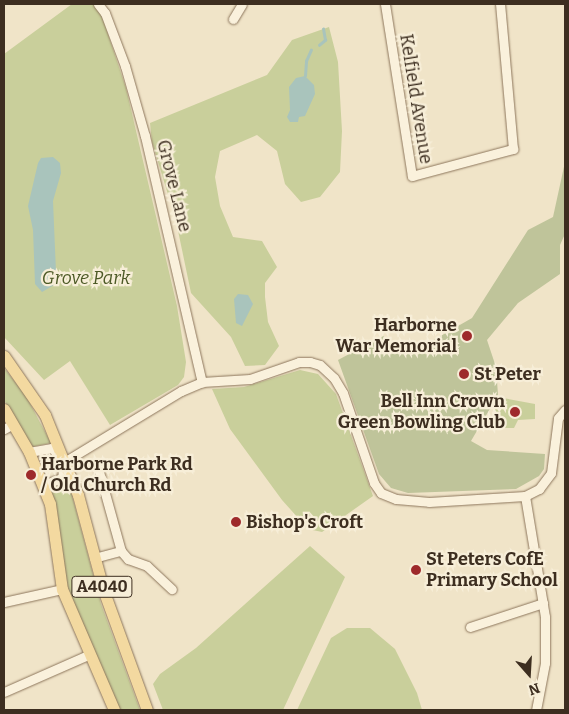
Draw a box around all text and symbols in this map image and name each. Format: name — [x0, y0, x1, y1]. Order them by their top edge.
street label: Kelfield Avenue — [395, 32, 437, 166]
street label: Grove Lane — [152, 138, 196, 234]
park label: Grove Park — [42, 267, 130, 289]
place label: Harborne War Memorial — [335, 315, 457, 358]
marker: Harborne War Memorial — [461, 330, 473, 342]
place label: St Peter — [474, 363, 541, 385]
marker: St Peter — [458, 368, 470, 380]
place label: Bell Inn Crown Green Bowling Club — [338, 391, 505, 434]
marker: Bell Inn Crown Green Bowling Club — [509, 406, 521, 418]
place label: Harborne Park Rd / Old Church Rd — [41, 454, 193, 496]
marker: Harborne Park Rd / Old Church Rd — [25, 469, 37, 481]
place label: Bishop's Croft — [246, 511, 363, 533]
marker: Bishop's Croft — [230, 516, 242, 528]
place label: St Peters CofE Primary School — [426, 549, 558, 592]
marker: St Peters CofE Primary School — [410, 564, 422, 576]
road number: A4040 — [71, 574, 133, 600]
north arrow — [504, 649, 554, 699]
text: N — [526, 679, 542, 698]

